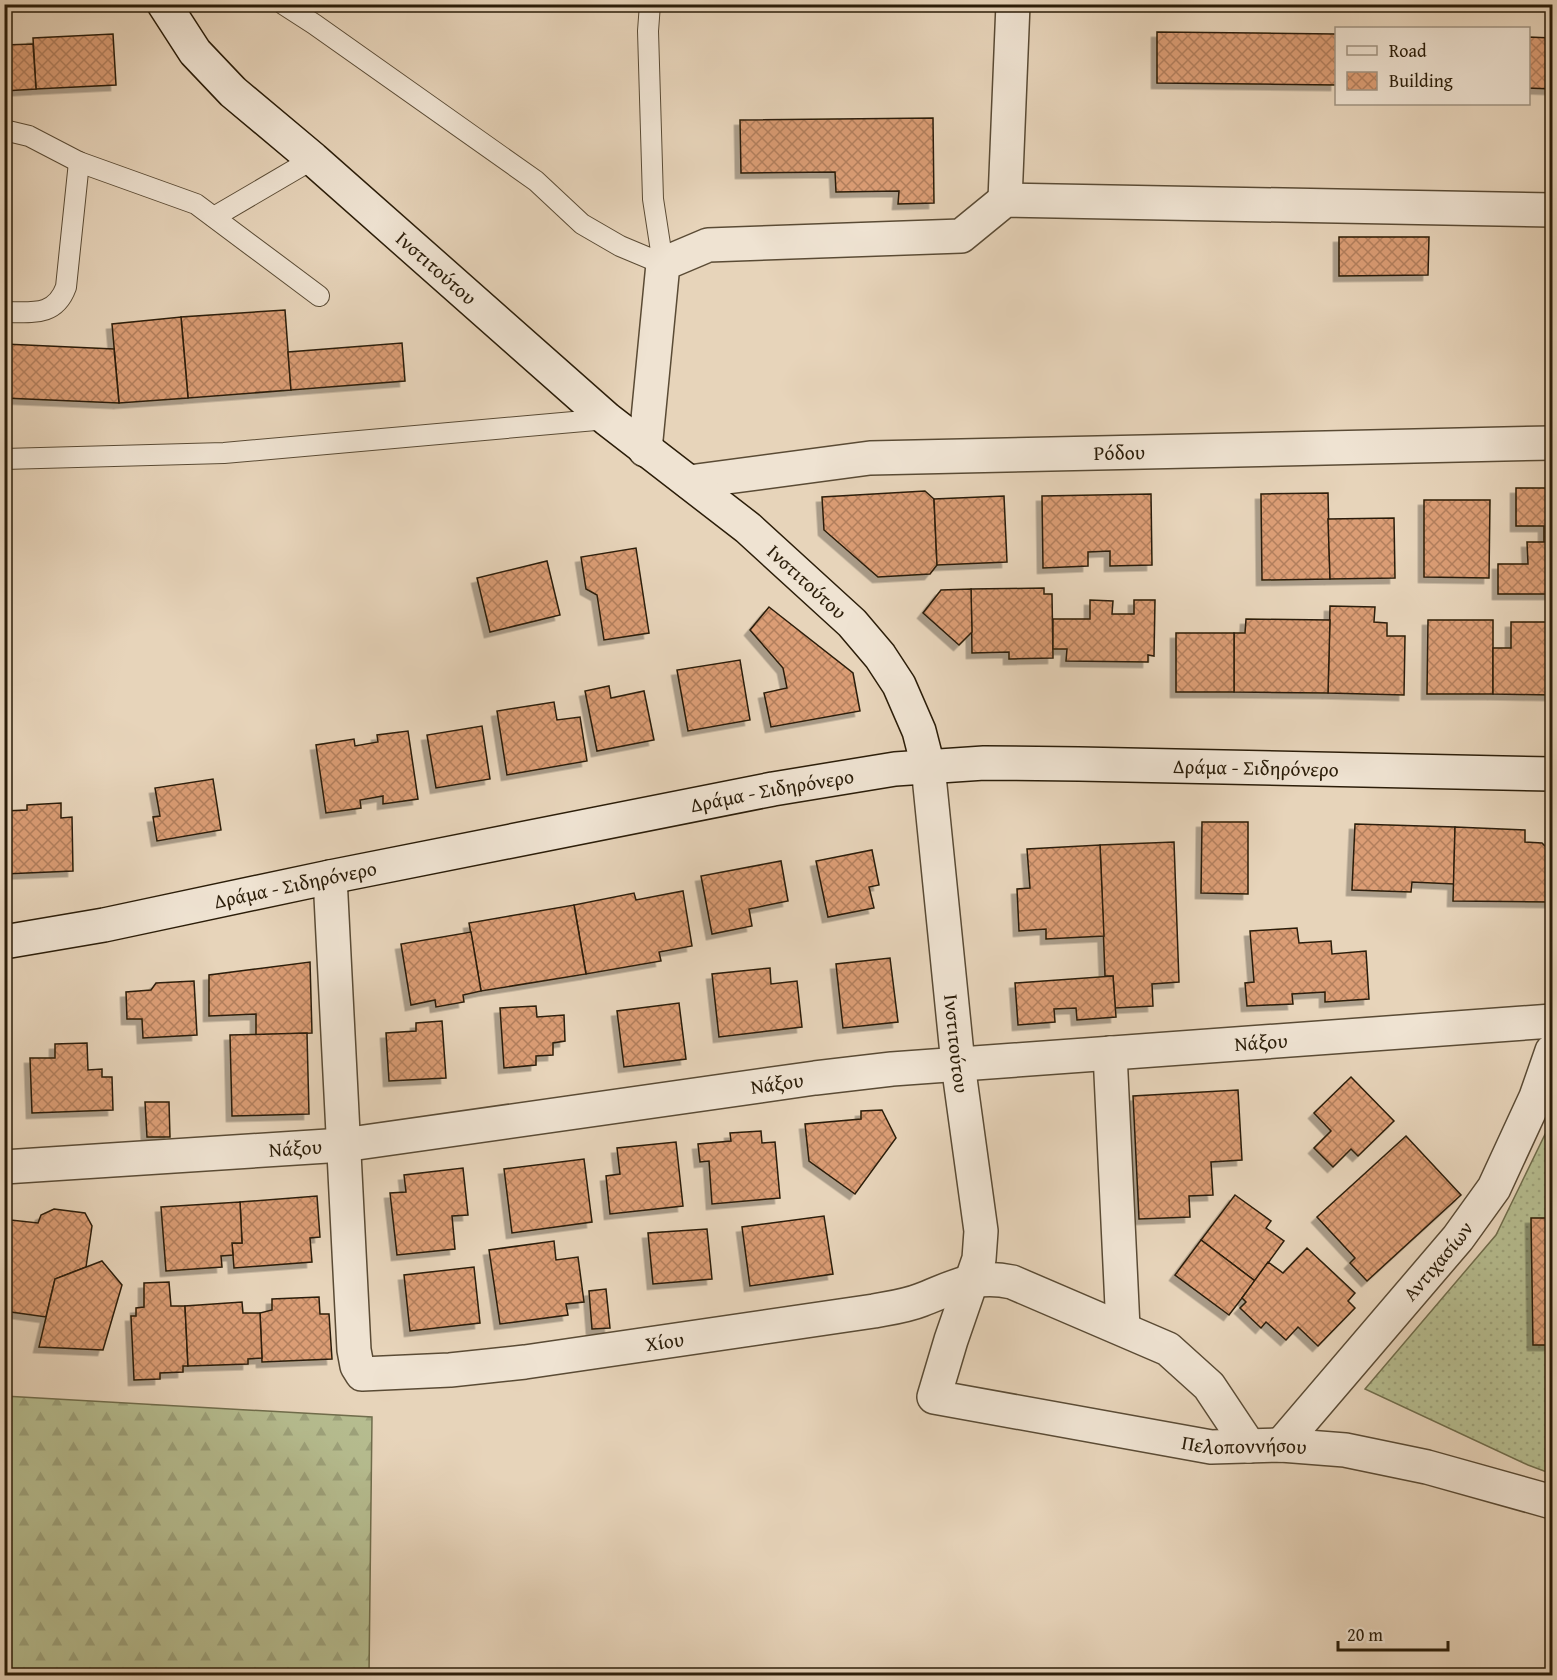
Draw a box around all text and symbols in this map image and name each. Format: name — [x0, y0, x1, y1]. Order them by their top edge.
legend — [1335, 27, 1530, 105]
text: Road — [1389, 37, 1427, 64]
text: Building — [1389, 67, 1453, 94]
street label: Ινστιτούτου — [390, 224, 483, 311]
street label: Ρόδου — [1093, 437, 1145, 467]
street label: Ινστιτούτου — [761, 537, 854, 626]
street label: Δράμα - Σιδηρόνερο — [1173, 751, 1339, 783]
street label: Δράμα - Σιδηρόνερο — [688, 761, 856, 819]
street label: Δράμα - Σιδηρόνερο — [211, 853, 379, 915]
street label: Ινστιτούτου — [937, 993, 977, 1095]
street label: Νάξου — [1233, 1025, 1289, 1058]
street label: Νάξου — [749, 1065, 805, 1101]
street label: Νάξου — [268, 1131, 323, 1164]
street label: Αντιχασίων — [1396, 1215, 1480, 1307]
street label: Χίου — [643, 1324, 686, 1358]
street label: Πελοποννήσου — [1180, 1427, 1308, 1461]
scale bar — [1338, 1614, 1448, 1652]
text: 20 m — [1347, 1621, 1383, 1648]

